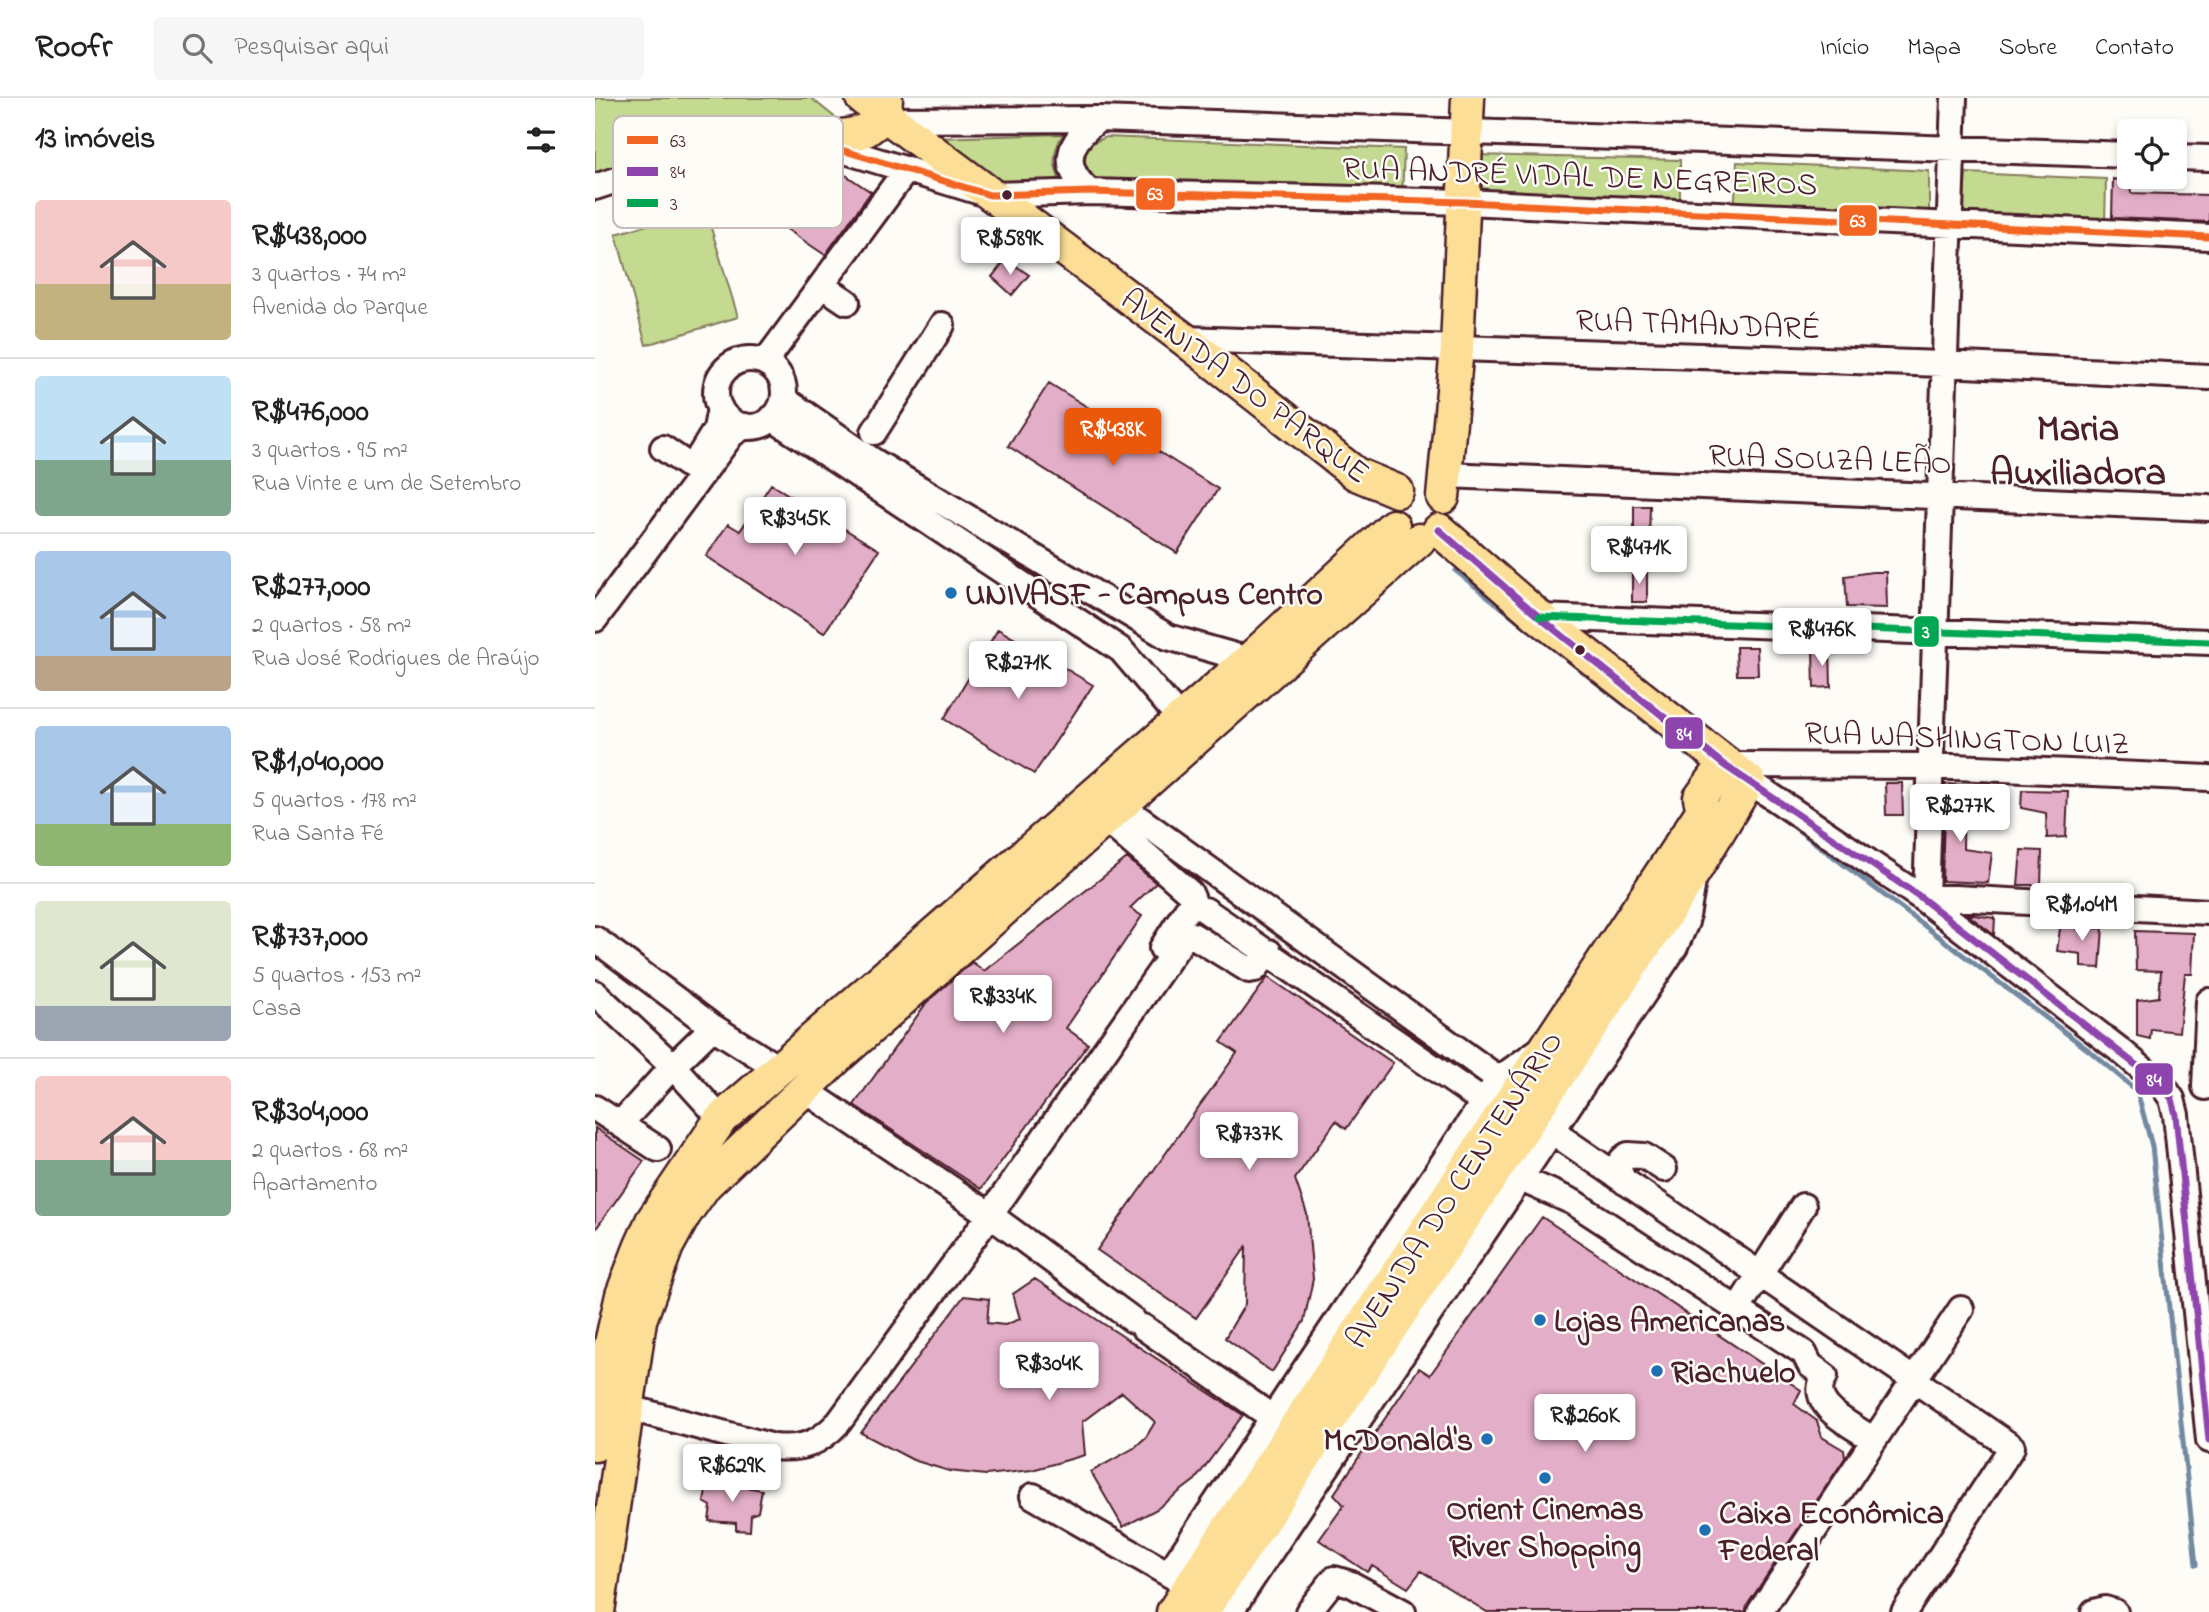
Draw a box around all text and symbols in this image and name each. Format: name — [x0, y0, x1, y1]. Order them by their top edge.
search box — [154, 17, 644, 80]
text: Roofr — [35, 24, 112, 72]
icon: search — [178, 29, 216, 67]
text: Pesquisar aqui — [234, 29, 389, 67]
text: Início — [1820, 31, 1869, 66]
text: Mapa — [1907, 31, 1961, 66]
text: Sobre — [1999, 31, 2057, 66]
text: Contato — [2095, 31, 2174, 66]
legend — [613, 116, 843, 228]
text: 13 imóveis — [35, 118, 155, 162]
map controls — [2117, 119, 2187, 189]
button: locate — [2117, 119, 2187, 189]
icon: filters — [522, 121, 560, 159]
text: 63 — [670, 129, 686, 156]
street label: RUA ANDRÉ VIDAL DE NEGREIROS — [1342, 147, 1818, 210]
text: 84 — [670, 160, 685, 187]
line badge: 63 — [1135, 177, 1176, 211]
text: 63 — [1147, 182, 1163, 209]
unlabelled marker — [1000, 188, 1014, 202]
text: 3 — [670, 192, 678, 219]
line badge: 63 — [1838, 204, 1878, 237]
text: 63 — [1850, 209, 1866, 236]
text: R$438,000 — [252, 215, 367, 259]
pin: R$589K — [953, 218, 1067, 277]
text: R$589K — [977, 223, 1043, 256]
icon: home — [91, 228, 175, 312]
text: 3 quartos · 74 m² — [252, 259, 407, 292]
street label: AVENIDA DO PARQUE — [1109, 278, 1378, 497]
text: Avenida do Parque — [252, 292, 428, 325]
street label: RUA TAMANDARÉ — [1575, 299, 1821, 354]
text: R$476,000 — [252, 391, 369, 435]
district label: Maria Auxiliadora — [1990, 403, 2166, 503]
icon: home — [91, 404, 175, 488]
pin: R$438K — [1056, 408, 1170, 468]
text: R$438K — [1080, 414, 1146, 447]
street label: RUA SOUZA LEÃO — [1707, 434, 1952, 489]
text: 3 quartos · 95 m² — [252, 435, 408, 468]
text: Rua Vinte e um de Setembro — [252, 468, 521, 501]
pin: R$345K — [738, 498, 852, 557]
text: R$345K — [760, 503, 830, 536]
pin: R$471K — [1582, 526, 1696, 586]
text: R$471K — [1607, 532, 1671, 565]
text: R$277,000 — [252, 566, 370, 610]
place label: UNIVASF - Campus Centro — [965, 573, 1323, 620]
icon: home — [91, 579, 175, 663]
marker: UNIVASF - Campus Centro — [943, 585, 959, 601]
pin: R$476K — [1765, 608, 1879, 668]
text: 2 quartos · 58 m² — [252, 610, 411, 643]
text: R$476K — [1789, 614, 1855, 647]
line badge: 3 — [1913, 615, 1940, 648]
text: 3 — [1921, 620, 1930, 647]
pin: R$271K — [961, 642, 1075, 701]
text: Rua José Rodrigues de Araújo — [252, 643, 539, 676]
unlabelled marker — [1573, 643, 1587, 657]
text: R$271K — [985, 647, 1051, 680]
street label: RUA WASHINGTON LUIZ — [1804, 711, 2130, 770]
line badge: 84 — [1664, 716, 1704, 750]
text: 84 — [1676, 722, 1692, 749]
text: R$1,040,000 — [252, 741, 384, 785]
icon: home — [91, 754, 175, 838]
pin: R$277K — [1903, 784, 2017, 844]
text: 5 quartos · 178 m² — [252, 785, 417, 818]
text: R$277K — [1926, 790, 1994, 823]
text: Rua Santa Fé — [252, 818, 384, 851]
pin: R$1.04M — [2017, 884, 2147, 943]
text: R$1.04M — [2046, 889, 2118, 922]
text: R$737,000 — [252, 916, 368, 960]
icon: home — [91, 929, 175, 1013]
text: 5 quartos · 153 m² — [252, 960, 421, 993]
pin: R$334K — [946, 976, 1060, 1035]
text: R$334K — [970, 981, 1036, 1014]
text: Casa — [252, 993, 301, 1026]
street label: AVENIDA DO CENTENÁRIO — [1335, 1023, 1577, 1359]
line badge: 84 — [2134, 1062, 2174, 1096]
text: 84 — [2146, 1068, 2162, 1095]
text: R$304,000 — [252, 1091, 369, 1135]
icon: home — [91, 1104, 175, 1188]
pin: R$737K — [1192, 1112, 1306, 1172]
text: R$737K — [1216, 1118, 1282, 1151]
text: 2 quartos · 68 m² — [252, 1135, 408, 1168]
text: Apartamento — [252, 1168, 378, 1201]
place label: Lojas Americanas — [1554, 1300, 1785, 1347]
marker: Lojas Americanas — [1532, 1312, 1548, 1328]
pin: R$304K — [992, 1342, 1106, 1402]
text: R$304K — [1016, 1348, 1082, 1381]
place label: Riachuelo — [1671, 1351, 1796, 1398]
marker: Riachuelo — [1649, 1363, 1665, 1379]
pin: R$260K — [1528, 1394, 1642, 1454]
text: R$260K — [1550, 1400, 1620, 1433]
place label: McDonald's — [1323, 1419, 1473, 1466]
marker: McDonald's — [1479, 1431, 1495, 1447]
pin: R$629K — [675, 1444, 789, 1504]
text: R$629K — [699, 1450, 765, 1483]
marker: Orient Cinemas River Shopping — [1537, 1470, 1553, 1486]
place label: Orient Cinemas River Shopping — [1446, 1488, 1644, 1573]
place label: Caixa Econômica Federal — [1717, 1492, 1944, 1576]
marker: Caixa Econômica Federal — [1697, 1522, 1713, 1538]

